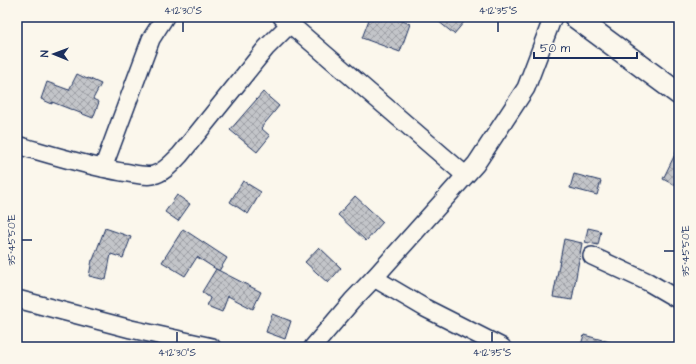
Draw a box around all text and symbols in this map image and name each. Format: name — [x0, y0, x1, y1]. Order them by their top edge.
text: 4°12'30"S — [164, 4, 202, 18]
text: 4°12'35"S — [479, 4, 518, 18]
north arrow — [34, 34, 74, 74]
scale bar — [534, 34, 637, 60]
text: 50 m — [540, 40, 571, 57]
text: N — [37, 50, 52, 57]
text: 35°45'50"E — [5, 214, 19, 266]
text: 35°45'50"E — [679, 225, 693, 277]
text: 4°12'30"S — [158, 346, 196, 360]
text: 4°12'35"S — [473, 346, 512, 360]

